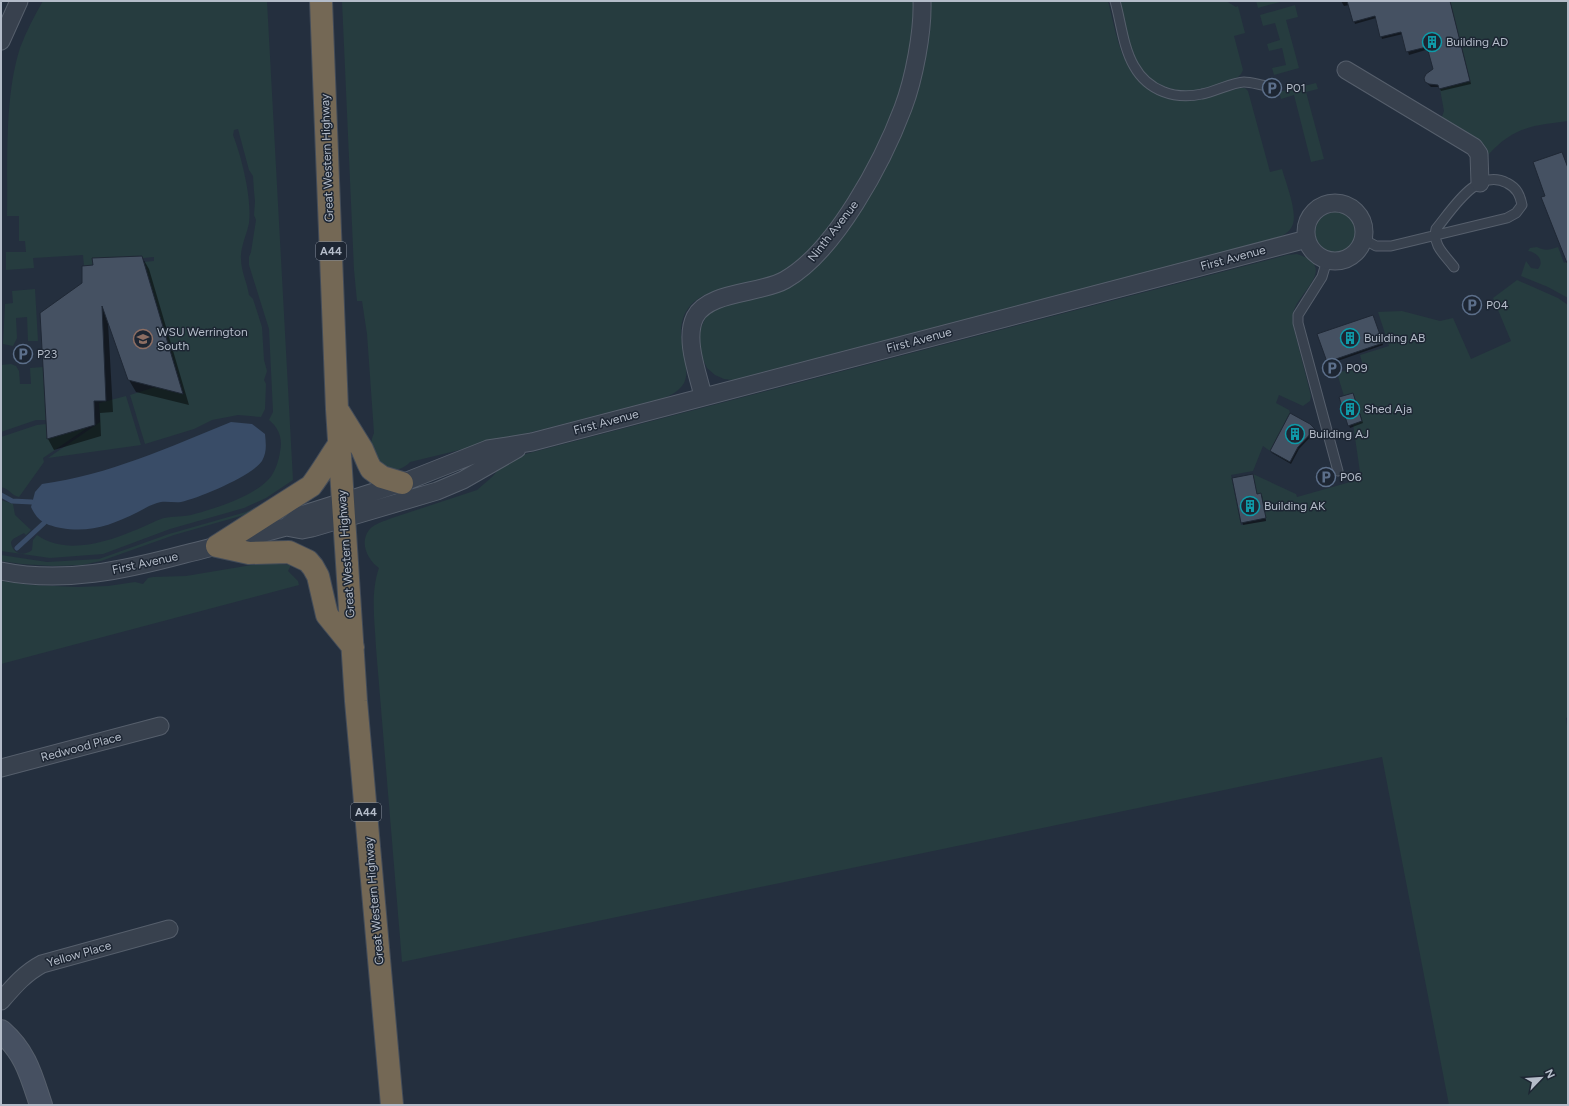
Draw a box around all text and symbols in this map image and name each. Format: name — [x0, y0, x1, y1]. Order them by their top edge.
building icon: Building AD — [1421, 31, 1443, 53]
place label: Building AD — [1446, 35, 1508, 49]
parking icon: P01 — [1261, 77, 1283, 99]
place label: P01 — [1286, 81, 1306, 95]
street label: Great Western Highway — [318, 93, 336, 222]
street label: Ninth Avenue — [805, 197, 861, 264]
road number: A44 — [316, 242, 346, 260]
street label: First Avenue — [1199, 242, 1268, 273]
parking icon: P04 — [1461, 294, 1483, 316]
place label: P04 — [1486, 298, 1509, 312]
street label: First Avenue — [885, 324, 954, 355]
place label: WSU Werrington South — [157, 325, 248, 353]
building icon: Building AB — [1339, 327, 1361, 349]
school or university icon: WSU Werrington South — [132, 328, 154, 350]
place label: Building AB — [1364, 331, 1425, 345]
parking icon: P23 — [12, 343, 34, 365]
place label: P23 — [37, 347, 57, 361]
parking icon: P09 — [1321, 357, 1343, 379]
place label: P09 — [1346, 361, 1368, 375]
building icon: Shed Aja — [1339, 398, 1361, 420]
place label: Shed Aja — [1364, 402, 1412, 416]
street label: First Avenue — [572, 406, 641, 437]
building icon: Building AJ — [1284, 423, 1306, 445]
place label: Building AJ — [1309, 427, 1369, 441]
parking icon: P06 — [1315, 466, 1337, 488]
place label: P06 — [1340, 470, 1362, 484]
street label: Great Western Highway — [334, 489, 357, 619]
building icon: Building AK — [1239, 495, 1261, 517]
place label: Building AK — [1264, 499, 1326, 513]
street label: First Avenue — [111, 549, 180, 577]
street label: Redwood Place — [39, 729, 123, 765]
road number: A44 — [351, 803, 381, 821]
street label: Great Western Highway — [361, 836, 387, 966]
street label: Yellow Place — [45, 938, 113, 970]
north arrow — [1521, 1058, 1561, 1098]
text: N — [1542, 1067, 1557, 1081]

